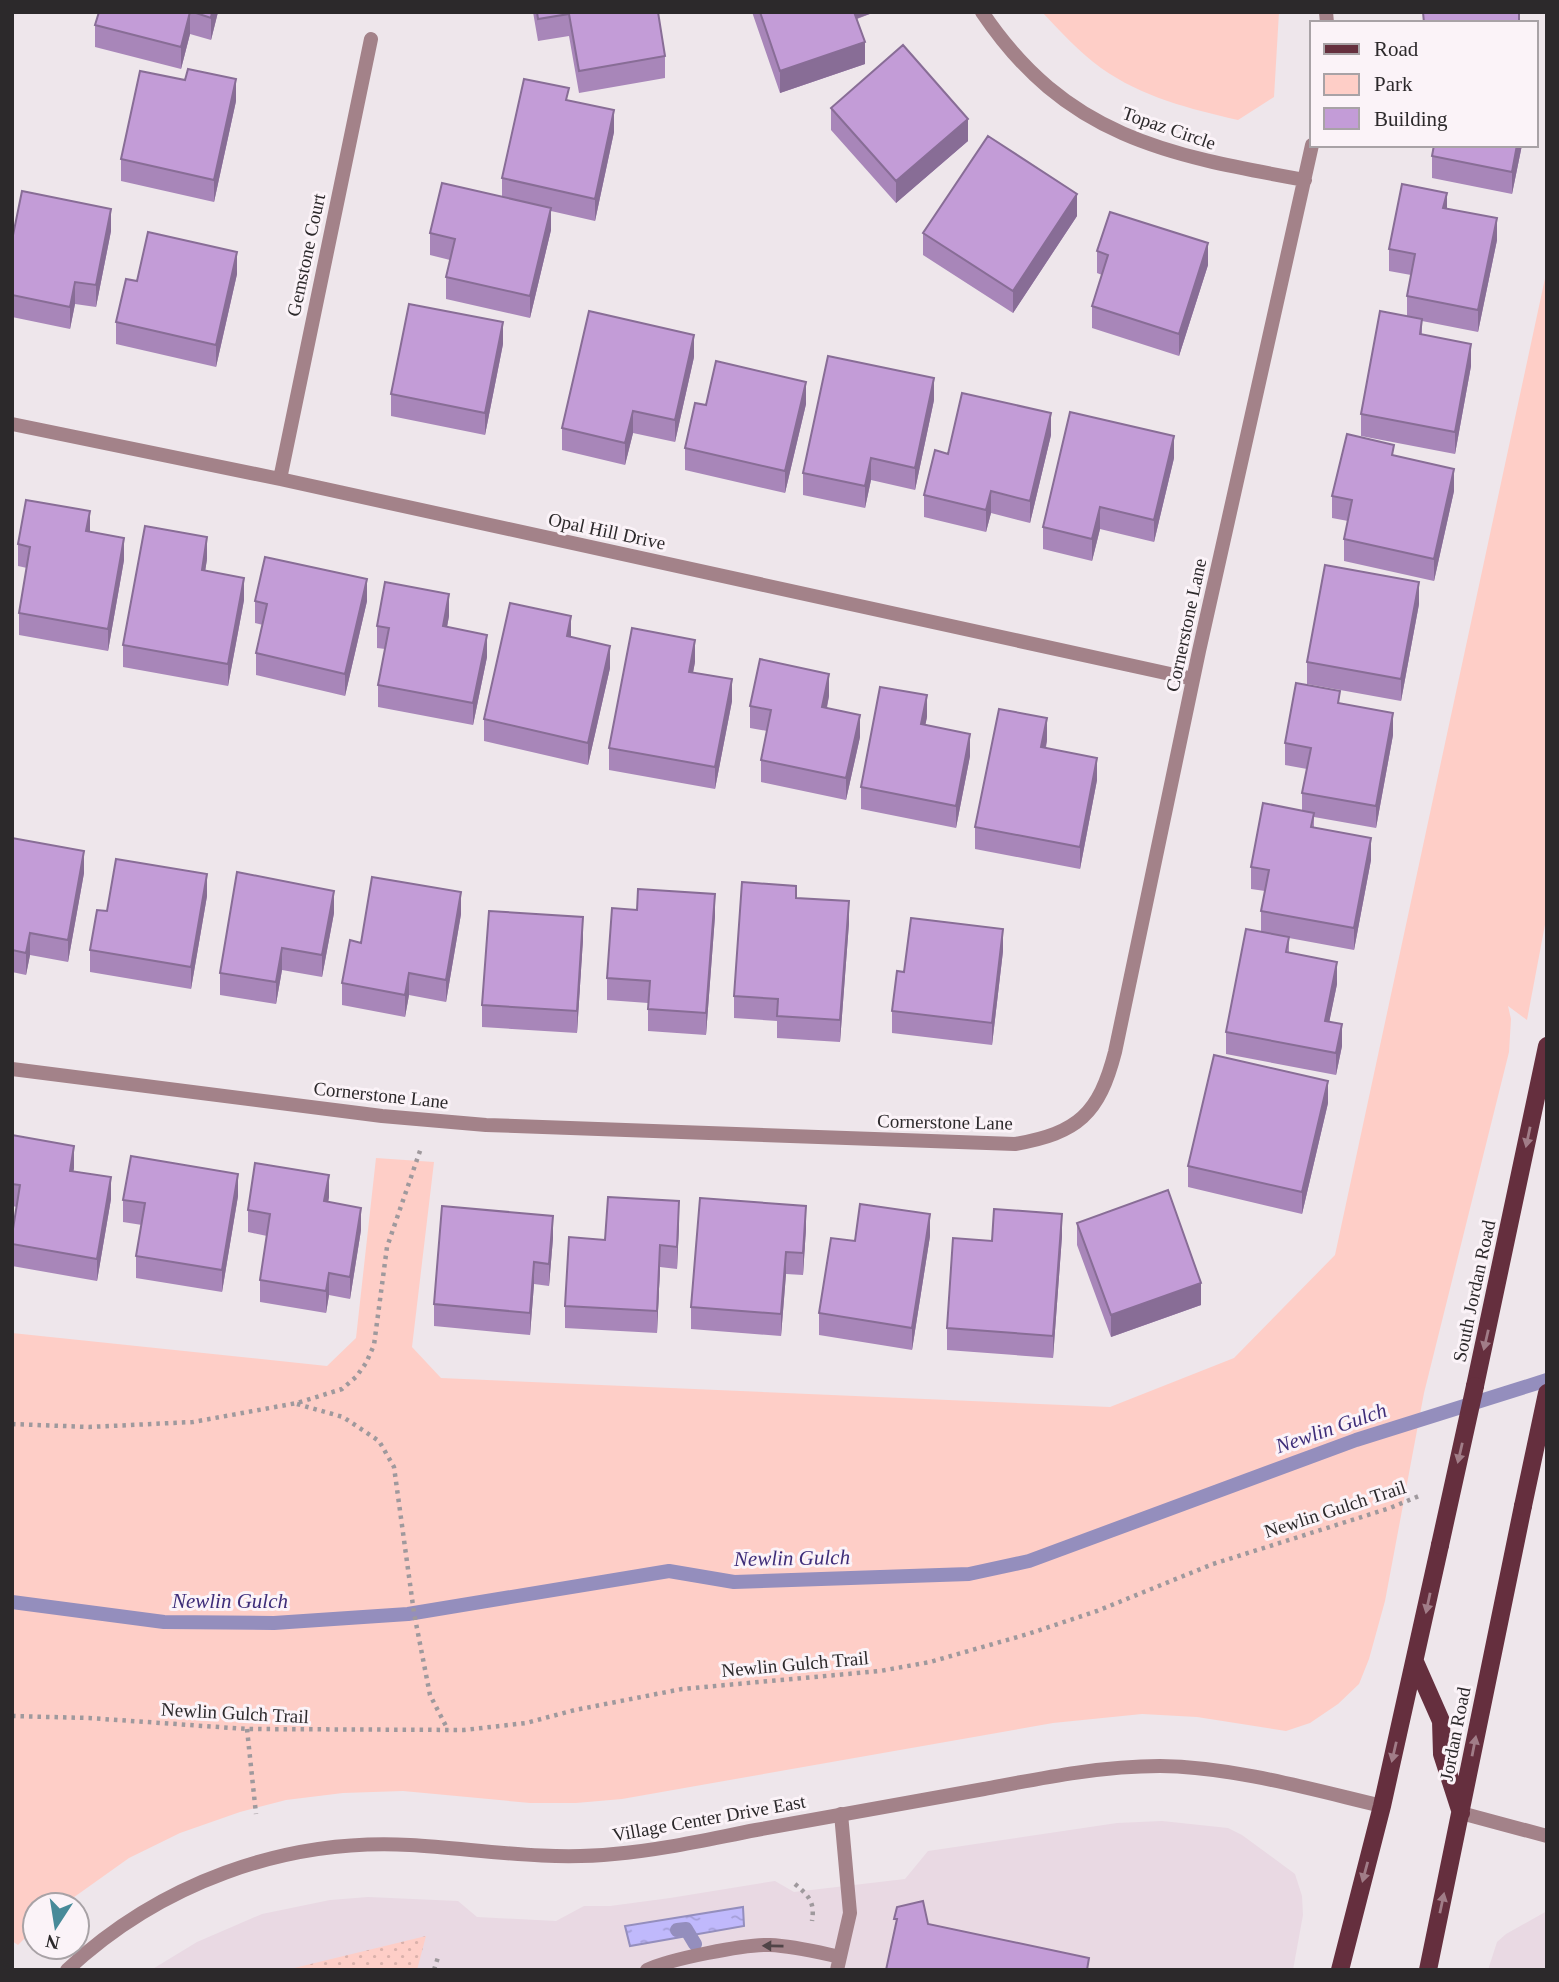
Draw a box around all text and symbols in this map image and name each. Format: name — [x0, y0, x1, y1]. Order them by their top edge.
legend — [1310, 21, 1538, 147]
text: Road — [1374, 37, 1419, 61]
text: Park — [1374, 72, 1413, 96]
street label: Topaz Circle — [1120, 102, 1218, 154]
text: Building — [1374, 107, 1448, 131]
street label: Gemstone Court — [283, 191, 329, 318]
street label: Opal Hill Drive — [546, 508, 668, 554]
street label: Cornerstone Lane — [1162, 557, 1210, 693]
street label: Cornerstone Lane — [312, 1077, 450, 1113]
street label: Cornerstone Lane — [877, 1110, 1013, 1134]
one-way arrow — [1522, 1126, 1533, 1148]
street label: South Jordan Road — [1449, 1218, 1499, 1364]
one-way arrow — [1480, 1329, 1491, 1351]
water label: Newlin Gulch — [1271, 1398, 1390, 1459]
one-way arrow — [1455, 1442, 1466, 1464]
street label: Newlin Gulch Trail — [1261, 1476, 1409, 1542]
water label: Newlin Gulch — [733, 1545, 850, 1571]
water label: Newlin Gulch — [171, 1589, 288, 1613]
one-way arrow — [1422, 1592, 1433, 1614]
street label: Newlin Gulch Trail — [720, 1647, 870, 1681]
street label: Jordan Road — [1436, 1685, 1475, 1783]
street label: Newlin Gulch Trail — [161, 1699, 309, 1727]
one-way arrow — [1469, 1735, 1480, 1757]
one-way arrow — [1389, 1741, 1400, 1763]
street label: Village Center Drive East — [611, 1791, 808, 1845]
one-way arrow — [1359, 1861, 1369, 1882]
north arrow — [21, 1891, 91, 1961]
one-way arrow — [1436, 1892, 1447, 1914]
text: N — [43, 1930, 61, 1954]
one-way arrow — [762, 1940, 784, 1952]

